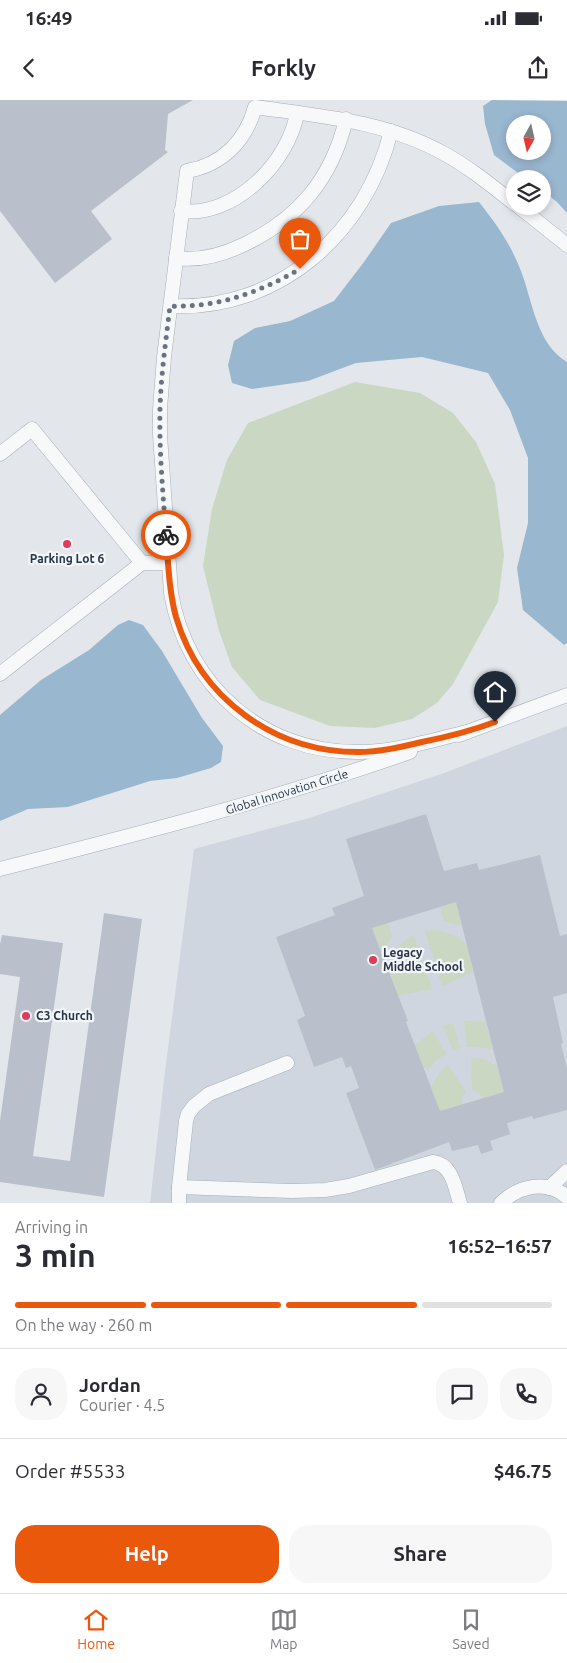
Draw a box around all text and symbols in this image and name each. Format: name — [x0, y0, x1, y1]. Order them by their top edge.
text: 16:49 — [25, 7, 73, 29]
icon: back — [15, 54, 43, 82]
icon: share — [524, 54, 552, 82]
text: Forkly — [251, 55, 316, 80]
north arrow — [506, 115, 551, 160]
map controls — [506, 115, 551, 215]
button: layers — [506, 170, 551, 215]
pin — [279, 218, 321, 269]
icon: bag — [286, 225, 314, 253]
courier — [141, 510, 191, 560]
icon: bike — [152, 521, 180, 549]
marker: Parking Lot 6 — [61, 538, 73, 550]
place label: Parking Lot 6 — [30, 552, 104, 565]
pin — [474, 671, 516, 722]
icon: home — [481, 678, 509, 706]
street label: Global Innovation Circle — [224, 767, 350, 816]
place label: Legacy Middle School — [383, 946, 463, 973]
marker: Legacy Middle School — [367, 954, 379, 966]
place label: C3 Church — [36, 1009, 93, 1022]
marker: C3 Church — [20, 1010, 32, 1022]
text: Arriving in — [15, 1218, 88, 1236]
text: 16:52–16:57 — [447, 1235, 552, 1257]
text: 3 min — [15, 1237, 96, 1273]
text: On the way · 260 m — [15, 1316, 152, 1334]
button: person — [15, 1368, 67, 1420]
button: chat — [436, 1368, 488, 1420]
button: phone — [500, 1368, 552, 1420]
text: Jordan — [79, 1374, 141, 1396]
text: Courier · 4.5 — [79, 1396, 165, 1414]
text: Order #5533 — [15, 1460, 125, 1482]
text: $46.75 — [494, 1460, 552, 1482]
button: Help — [15, 1525, 279, 1583]
button: Share — [289, 1525, 552, 1583]
tab: Home — [77, 1606, 115, 1652]
tab: Map — [270, 1606, 298, 1652]
tab: Saved — [452, 1606, 490, 1652]

